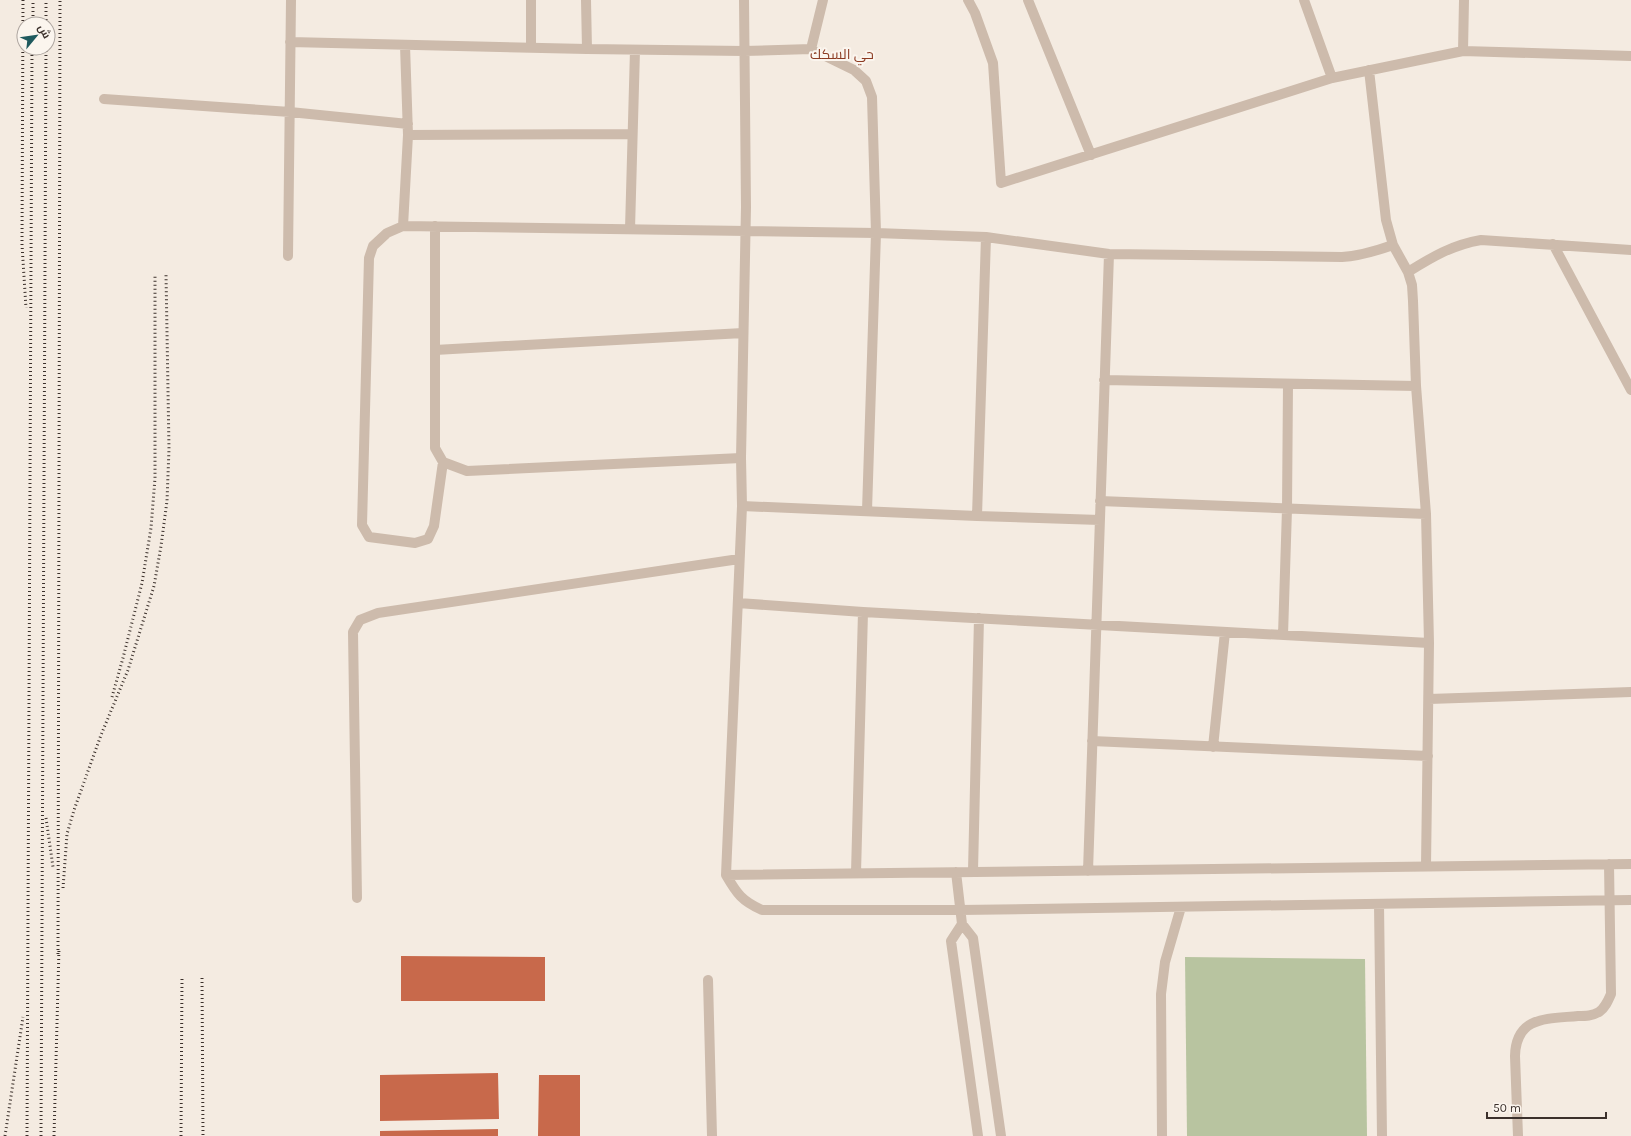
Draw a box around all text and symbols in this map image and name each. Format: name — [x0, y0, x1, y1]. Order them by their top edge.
north arrow — [16, 16, 56, 56]
text: ش — [35, 22, 53, 41]
district label: حي السكك — [810, 46, 874, 66]
scale bar — [1487, 1094, 1606, 1120]
text: 50 m — [1493, 1101, 1521, 1115]

